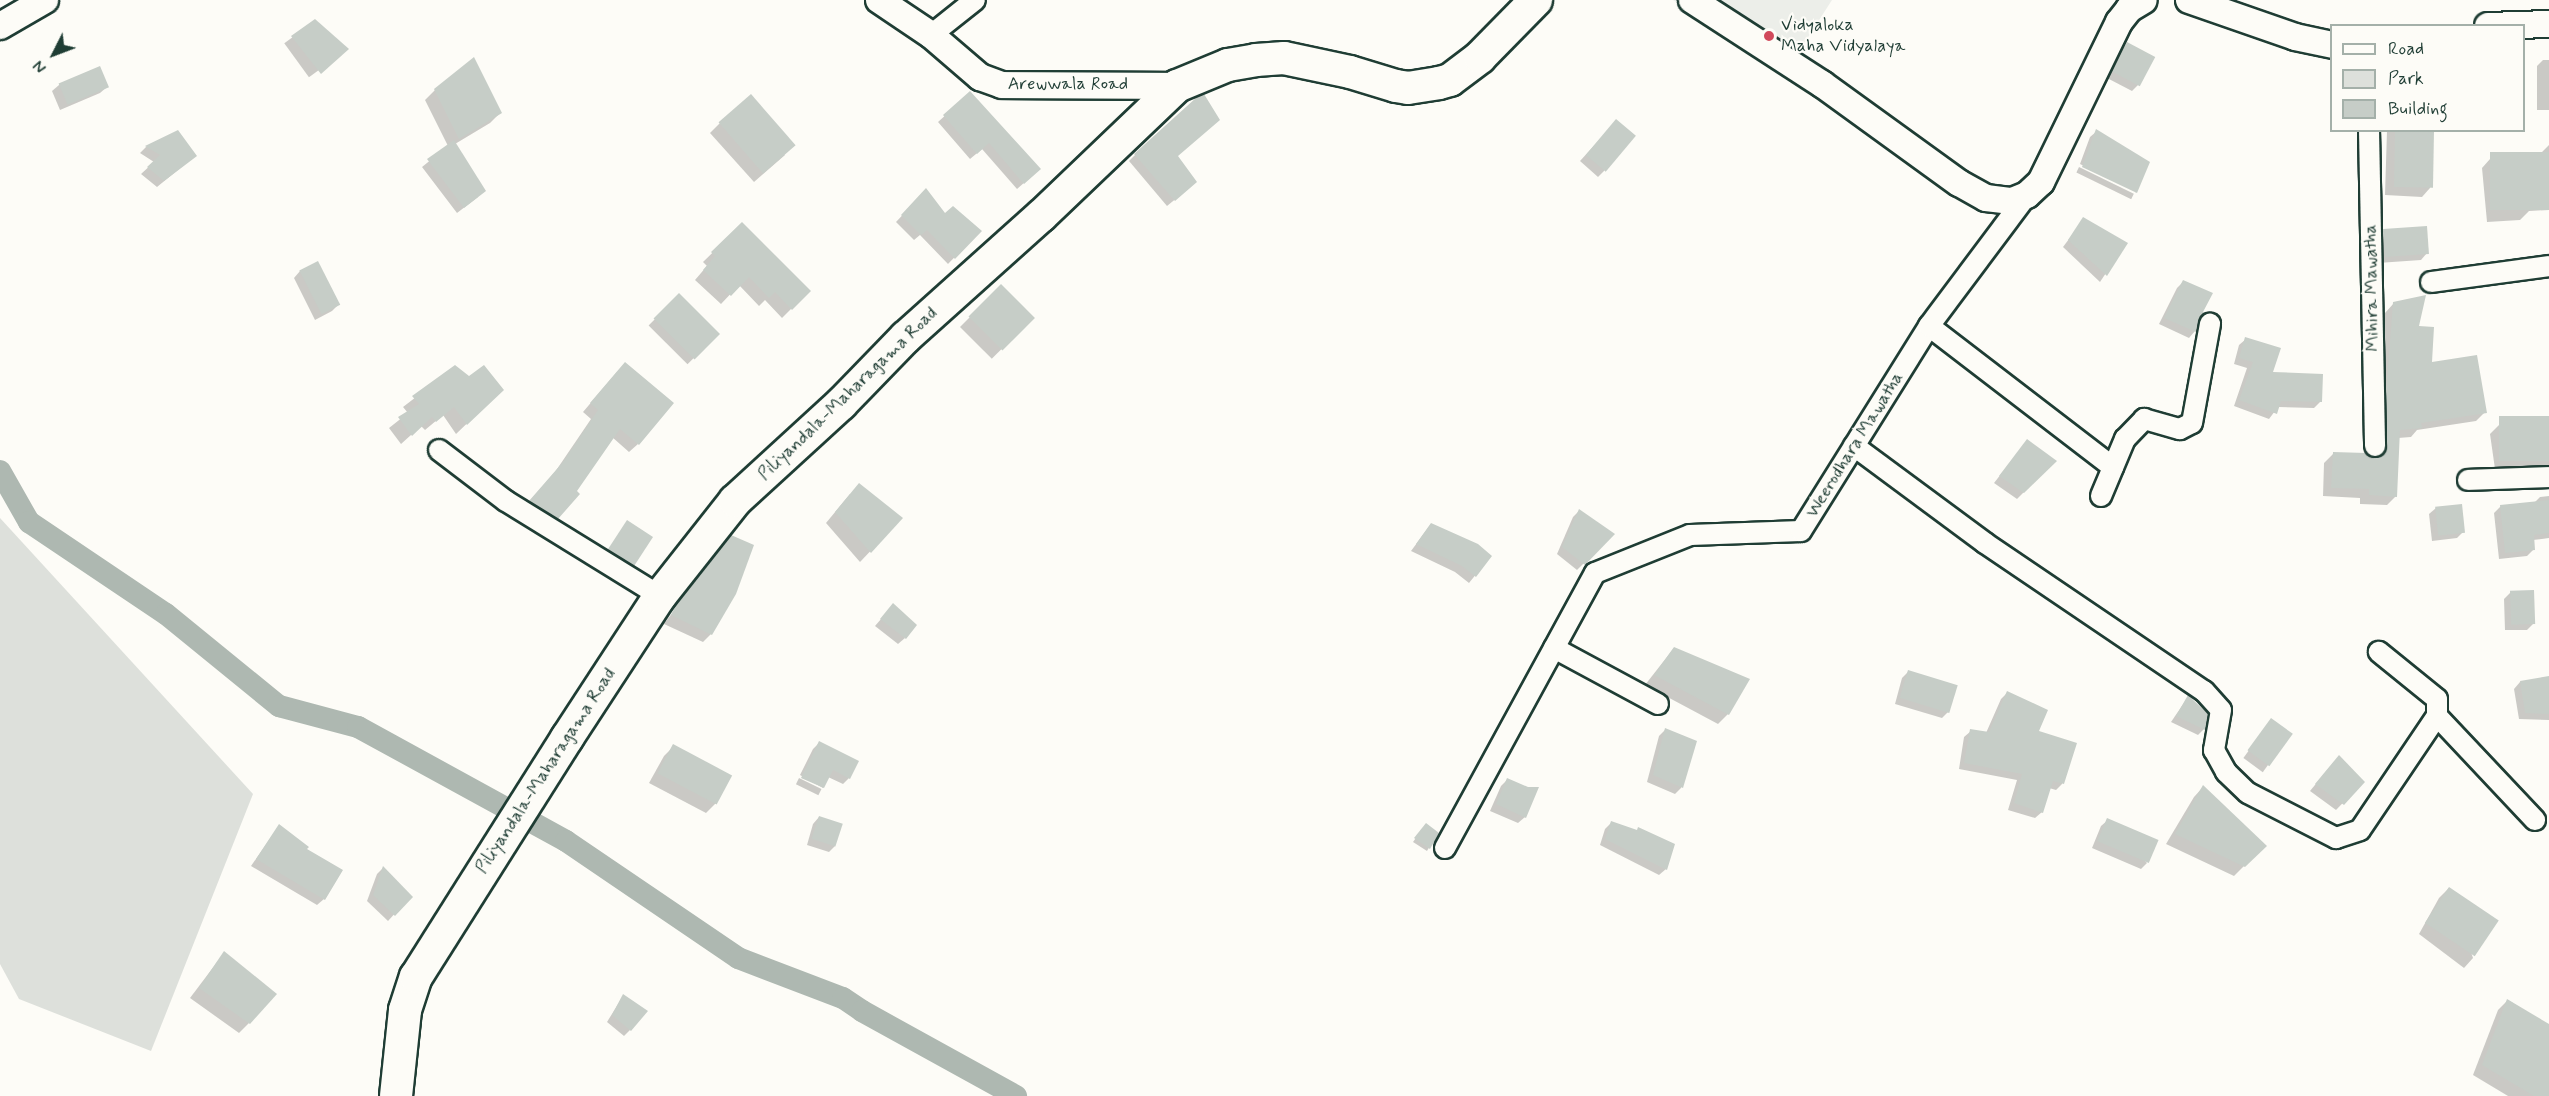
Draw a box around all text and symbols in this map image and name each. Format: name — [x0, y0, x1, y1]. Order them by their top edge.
place label: Vidyaloka Maha Vidyalaya — [1781, 15, 1905, 57]
north arrow — [24, 24, 84, 84]
legend — [2330, 24, 2525, 132]
marker: Vidyaloka Maha Vidyalaya — [1762, 29, 1776, 43]
text: Road — [2388, 37, 2424, 61]
text: N — [29, 55, 52, 77]
text: Park — [2388, 67, 2424, 91]
street label: Arewwala Road — [1009, 73, 1127, 95]
text: Building — [2388, 97, 2448, 121]
street label: Mihira Mawatha — [2360, 224, 2384, 352]
street label: Piliyandala-Maharagama Road — [754, 303, 942, 485]
street label: Weerodhara Mawatha — [1802, 369, 1908, 521]
street label: Piliyandala-Maharagama Road — [472, 664, 620, 878]

